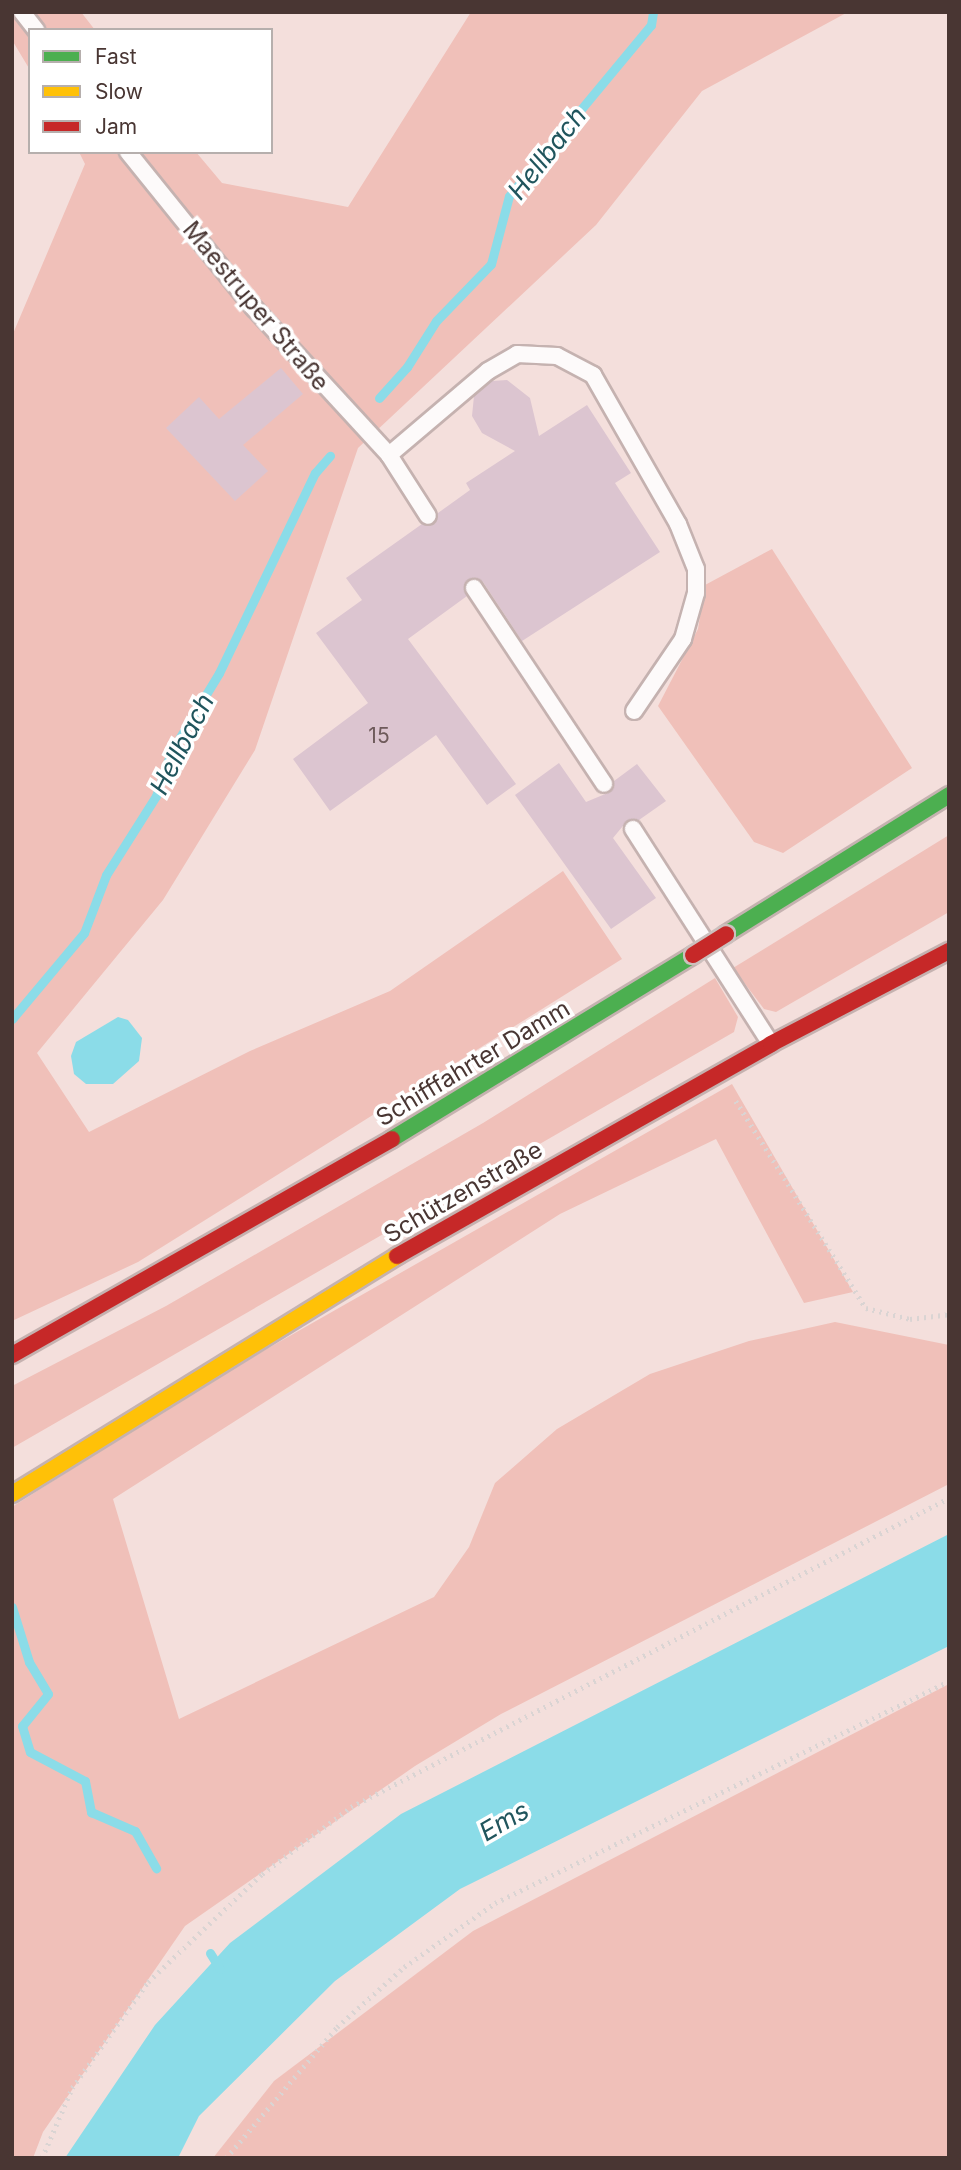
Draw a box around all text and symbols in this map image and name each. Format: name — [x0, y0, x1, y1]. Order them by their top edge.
legend — [28, 28, 273, 154]
text: Fast — [95, 44, 137, 69]
text: Slow — [95, 79, 143, 104]
water label: Hellbach — [501, 100, 593, 206]
text: Jam — [95, 114, 137, 139]
street label: Maestruper Straße — [177, 216, 335, 396]
water label: Hellbach — [143, 688, 221, 800]
house number: 15 — [368, 723, 390, 749]
street label: Schifffahrter Damm — [371, 994, 575, 1132]
street label: Schützenstraße — [379, 1135, 547, 1249]
water label: Ems — [474, 1794, 534, 1848]

